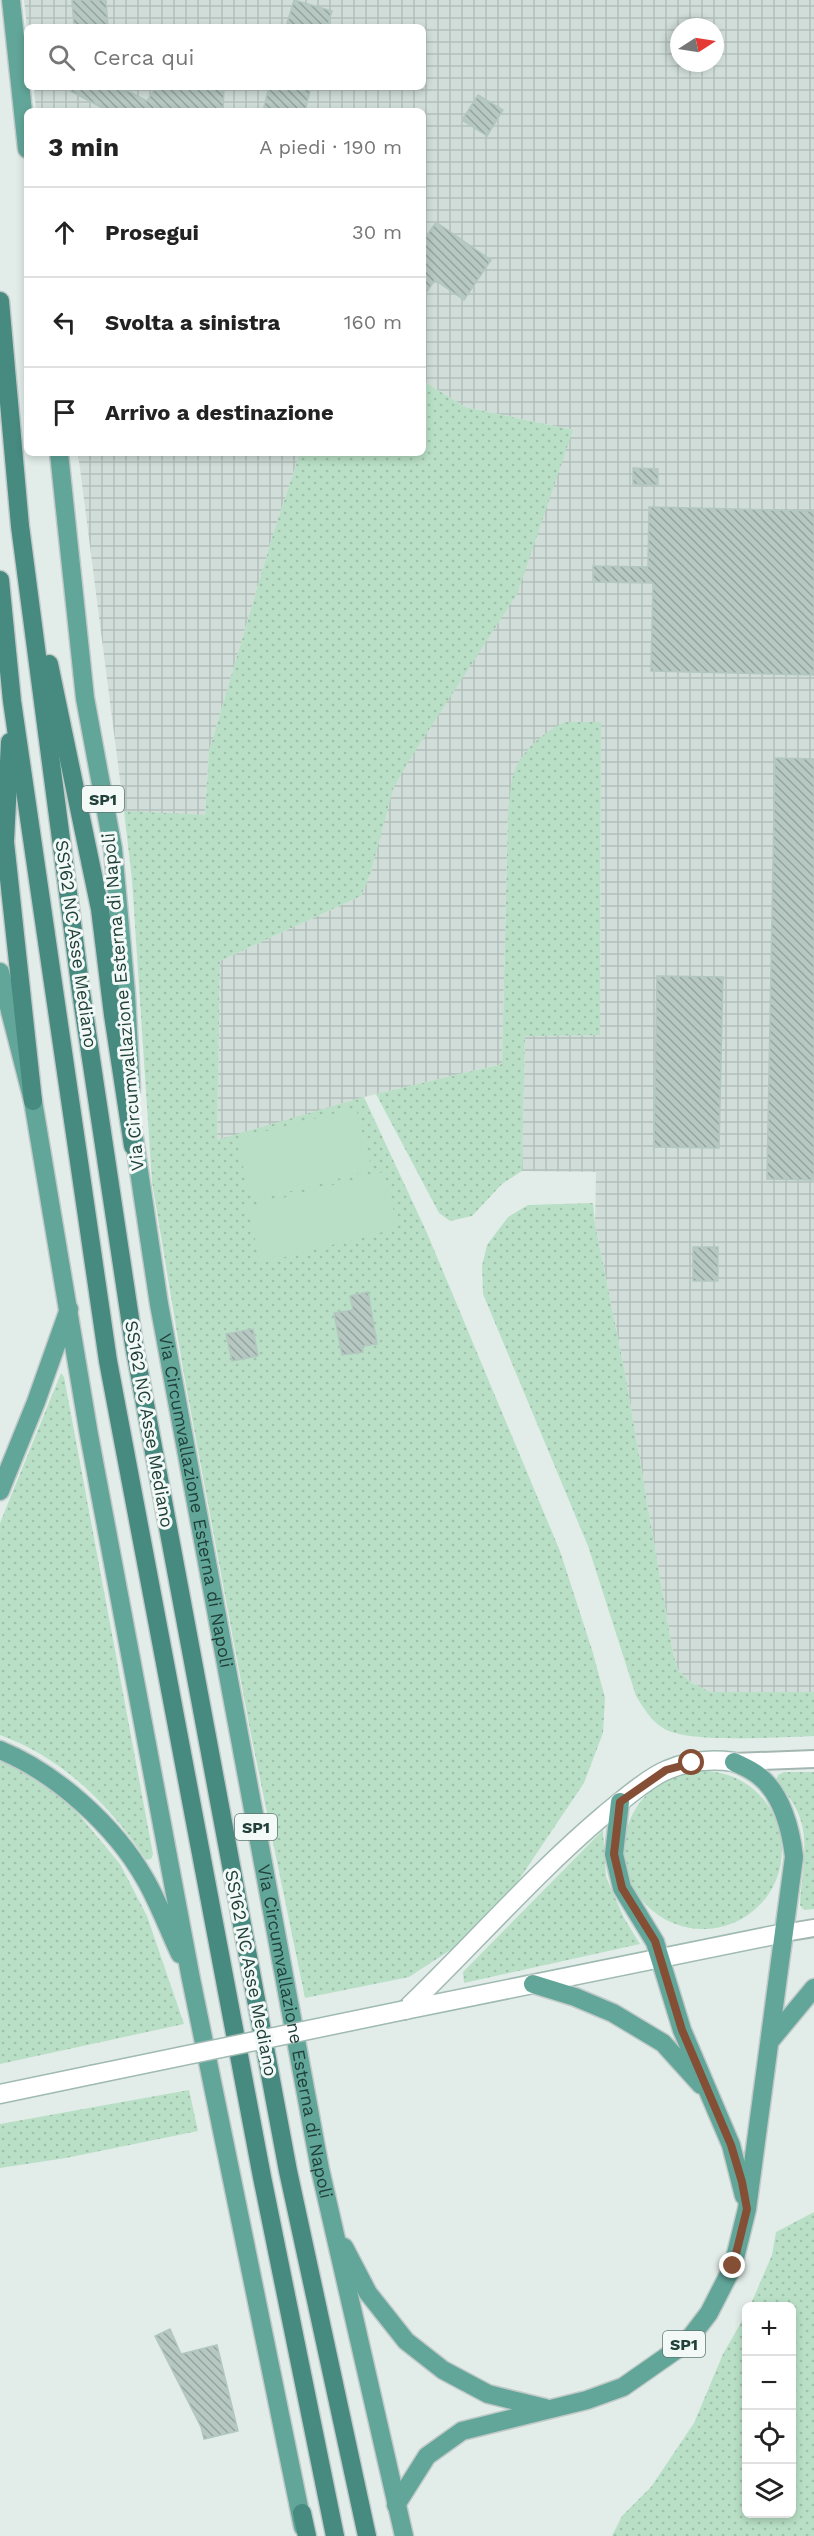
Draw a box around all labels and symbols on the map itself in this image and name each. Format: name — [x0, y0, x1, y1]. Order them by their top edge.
north arrow — [670, 18, 724, 72]
road number: SP1 — [82, 786, 124, 812]
street label: Via Circumvallazione Esterna di Napoli — [97, 832, 148, 1172]
street label: SS162 NC Asse Mediano — [52, 839, 101, 1049]
street label: SS162 NC Asse Mediano — [121, 1319, 178, 1529]
street label: Via Circumvallazione Esterna di Napoli — [155, 1332, 237, 1669]
route start — [678, 1749, 704, 1775]
road number: SP1 — [235, 1814, 277, 1840]
street label: Via Circumvallazione Esterna di Napoli — [254, 1863, 337, 2200]
street label: SS162 NC Asse Mediano — [221, 1868, 282, 2078]
route end — [719, 2252, 745, 2278]
road number: SP1 — [663, 2331, 705, 2357]

